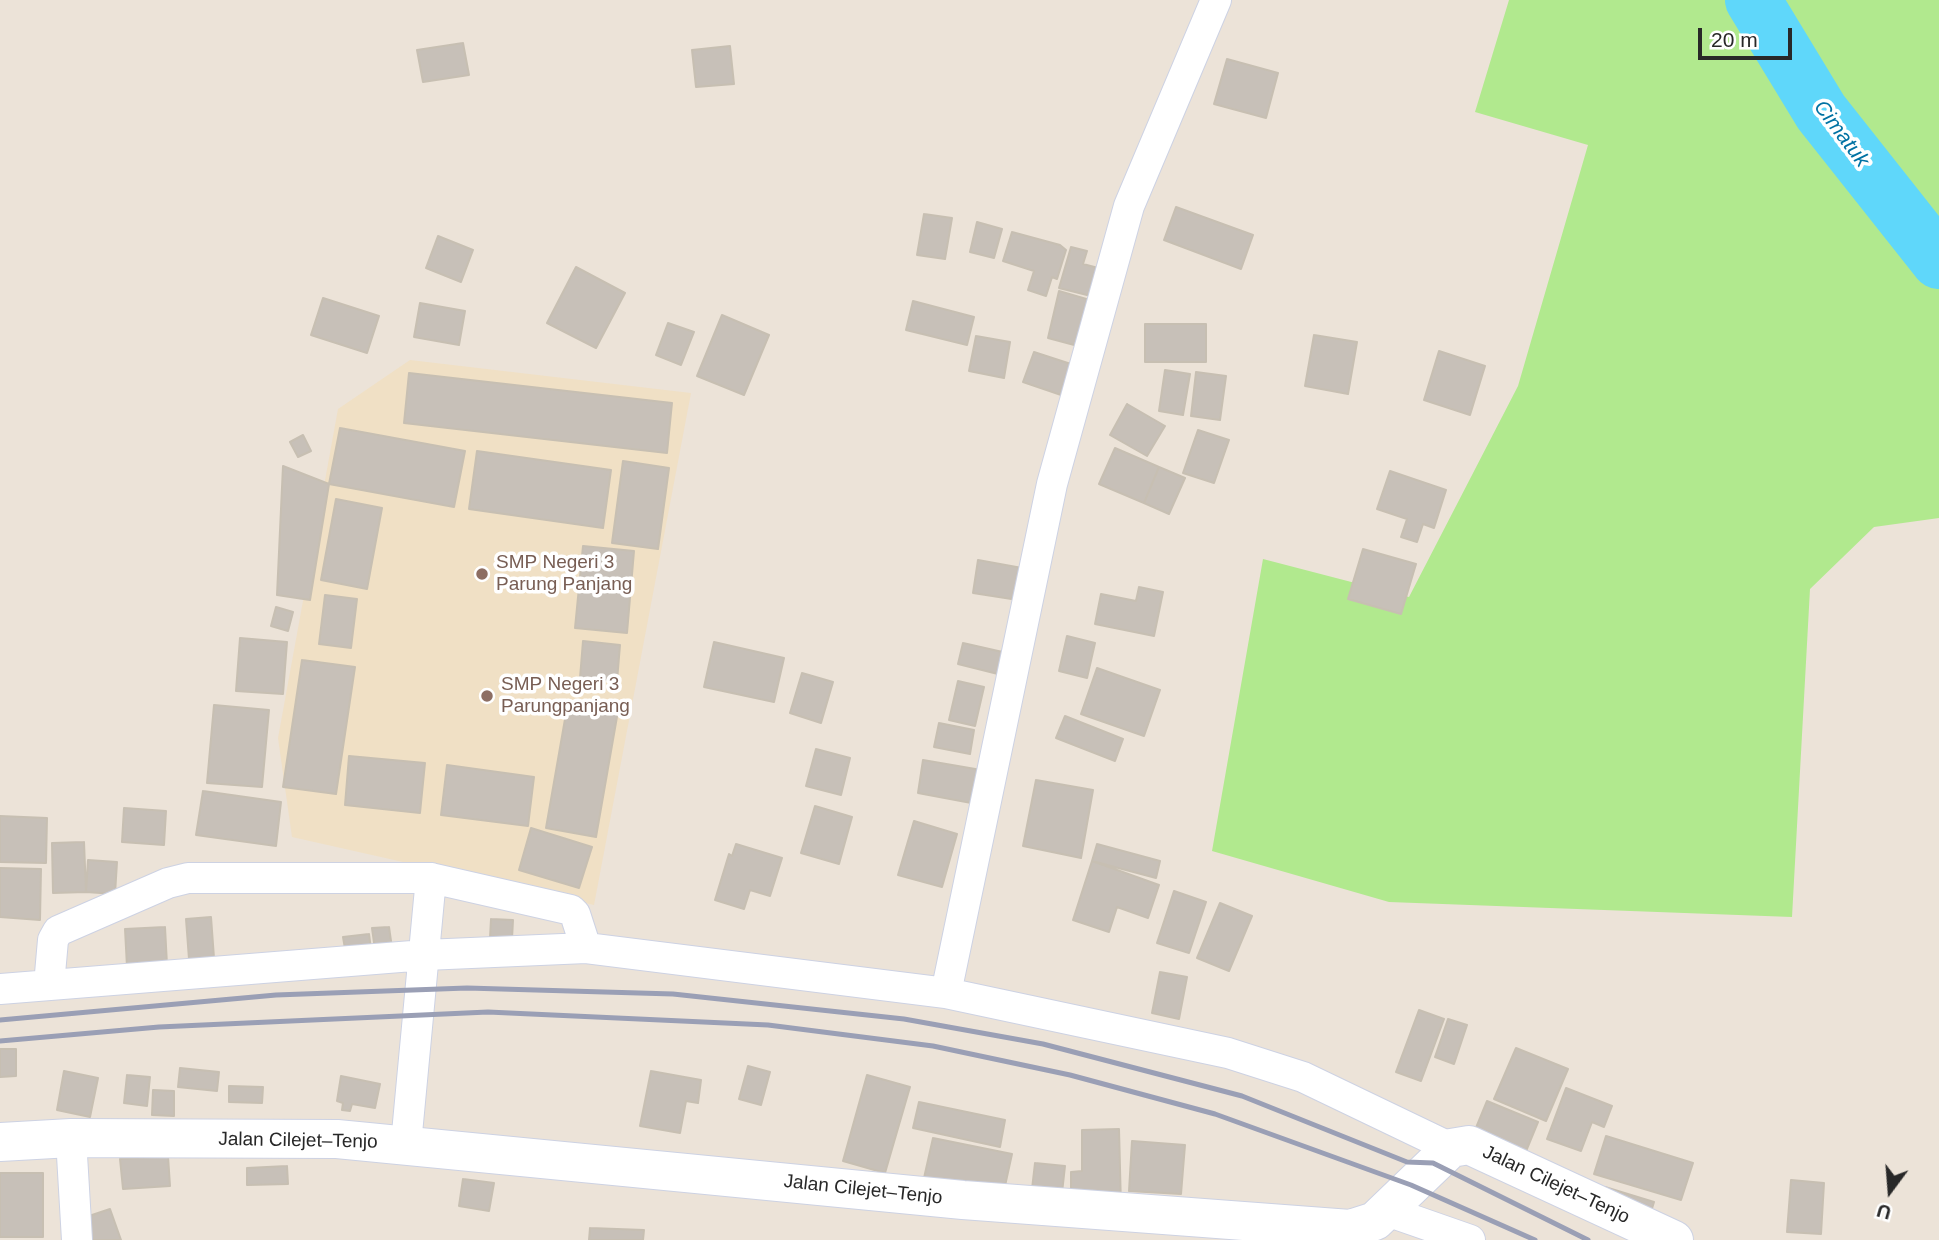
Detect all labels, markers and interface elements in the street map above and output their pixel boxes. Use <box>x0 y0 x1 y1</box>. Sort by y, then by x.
scale bar <box>1701 14 1796 58</box>
text: 20 m <box>1711 28 1758 51</box>
water label: Cimatuk <box>1808 96 1874 172</box>
place label: SMP Negeri 3 Parung Panjang <box>496 552 632 596</box>
marker: SMP Negeri 3 Parung Panjang <box>474 566 490 582</box>
place label: SMP Negeri 3 Parungpanjang <box>501 674 630 718</box>
marker: SMP Negeri 3 Parungpanjang <box>479 688 495 704</box>
street label: Jalan Cilejet–Tenjo <box>218 1128 378 1154</box>
street label: Jalan Cilejet–Tenjo <box>1479 1141 1633 1229</box>
north arrow <box>1855 1156 1925 1226</box>
street label: Jalan Cilejet–Tenjo <box>783 1170 943 1210</box>
text: U <box>1875 1200 1894 1224</box>

